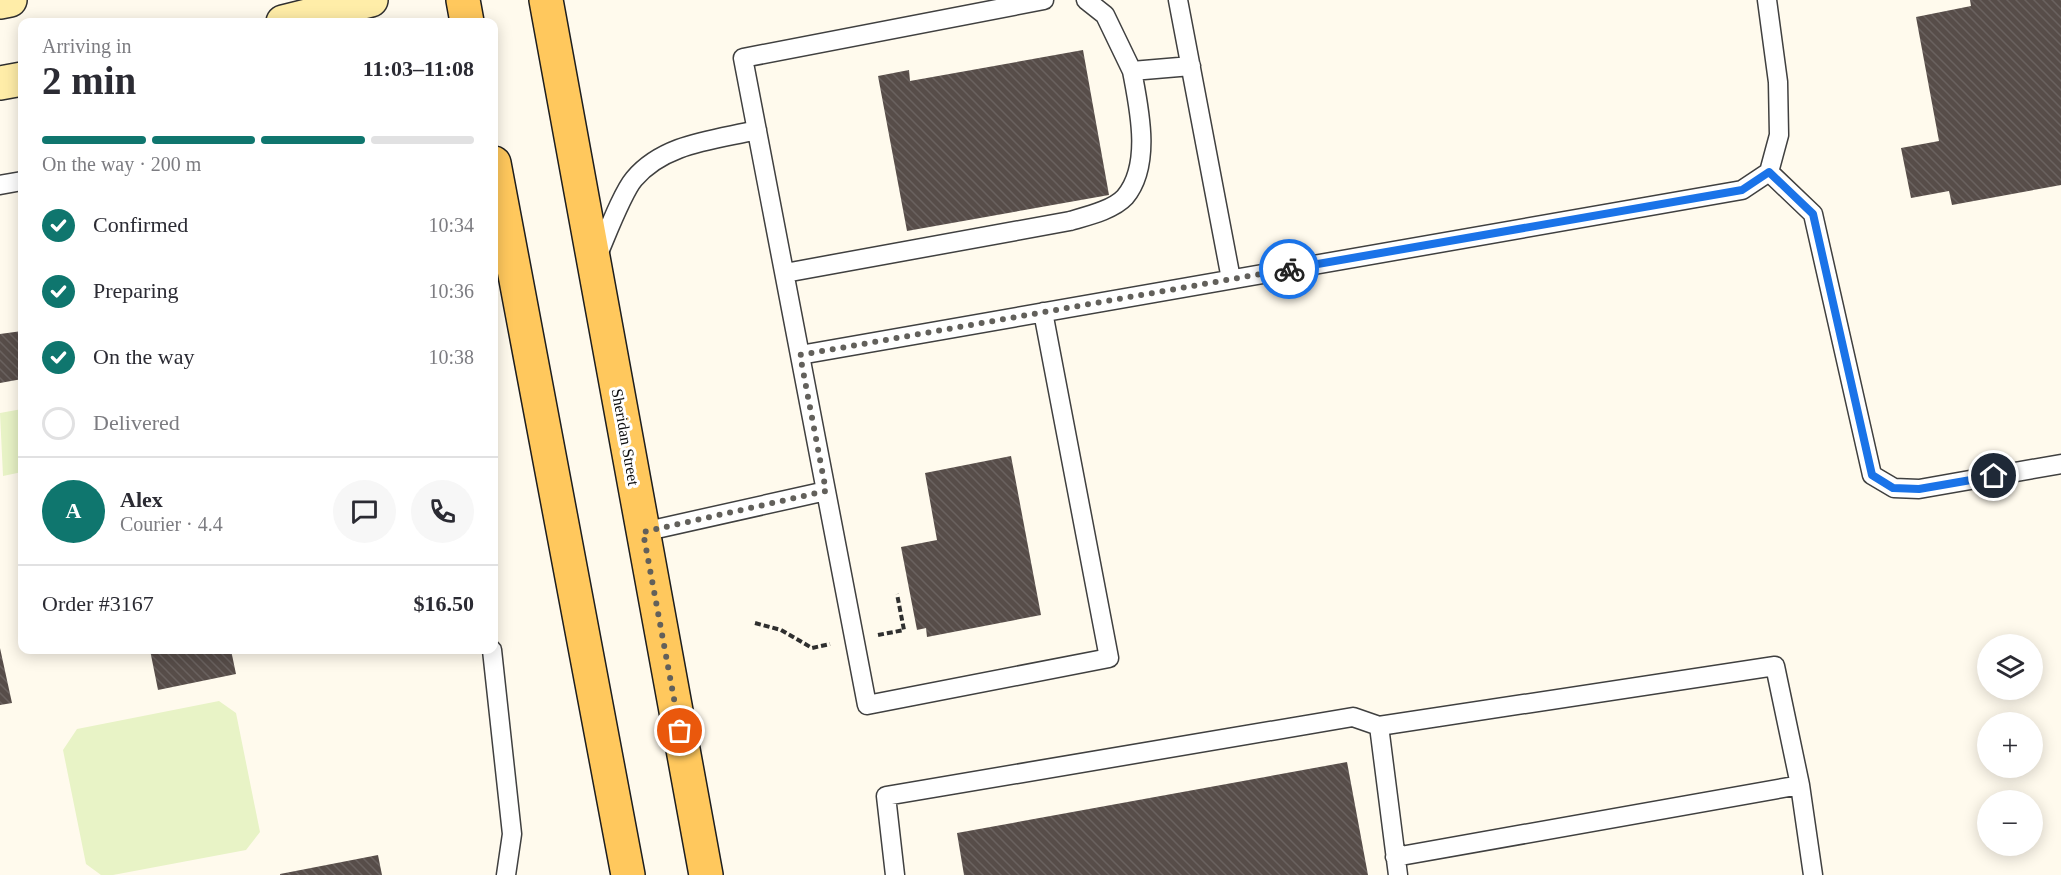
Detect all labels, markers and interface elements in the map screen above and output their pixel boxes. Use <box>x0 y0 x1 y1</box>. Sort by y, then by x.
text: Arriving in <box>42 35 131 57</box>
text: 11:03–11:08 <box>363 56 474 81</box>
text: 2 min <box>42 59 136 102</box>
text: On the way · 200 m <box>42 153 201 175</box>
icon: check <box>42 209 75 242</box>
text: Confirmed <box>93 212 188 237</box>
text: 10:34 <box>428 214 474 236</box>
courier <box>1259 239 1319 299</box>
icon: bike <box>1273 253 1306 286</box>
icon: check <box>42 275 75 308</box>
text: Preparing <box>93 278 179 303</box>
text: 10:36 <box>428 280 474 302</box>
icon: check <box>42 341 75 374</box>
text: On the way <box>93 344 194 369</box>
text: 10:38 <box>428 346 474 368</box>
street label: Sheridan Street <box>609 387 642 487</box>
text: Delivered <box>93 410 180 435</box>
pin <box>1968 450 2019 501</box>
icon: home <box>1977 459 2010 492</box>
button: chat <box>333 480 396 543</box>
button: phone <box>411 480 474 543</box>
text: Alex <box>120 487 163 512</box>
text: A <box>66 498 81 523</box>
text: Courier · 4.4 <box>120 513 223 535</box>
text: Order #3167 <box>42 591 154 616</box>
text: $16.50 <box>414 591 474 616</box>
map controls <box>1977 634 2043 856</box>
button: layers <box>1977 634 2043 700</box>
pin <box>654 705 705 756</box>
button: + <box>1977 712 2043 778</box>
icon: bag <box>663 714 696 747</box>
button: − <box>1977 790 2043 856</box>

